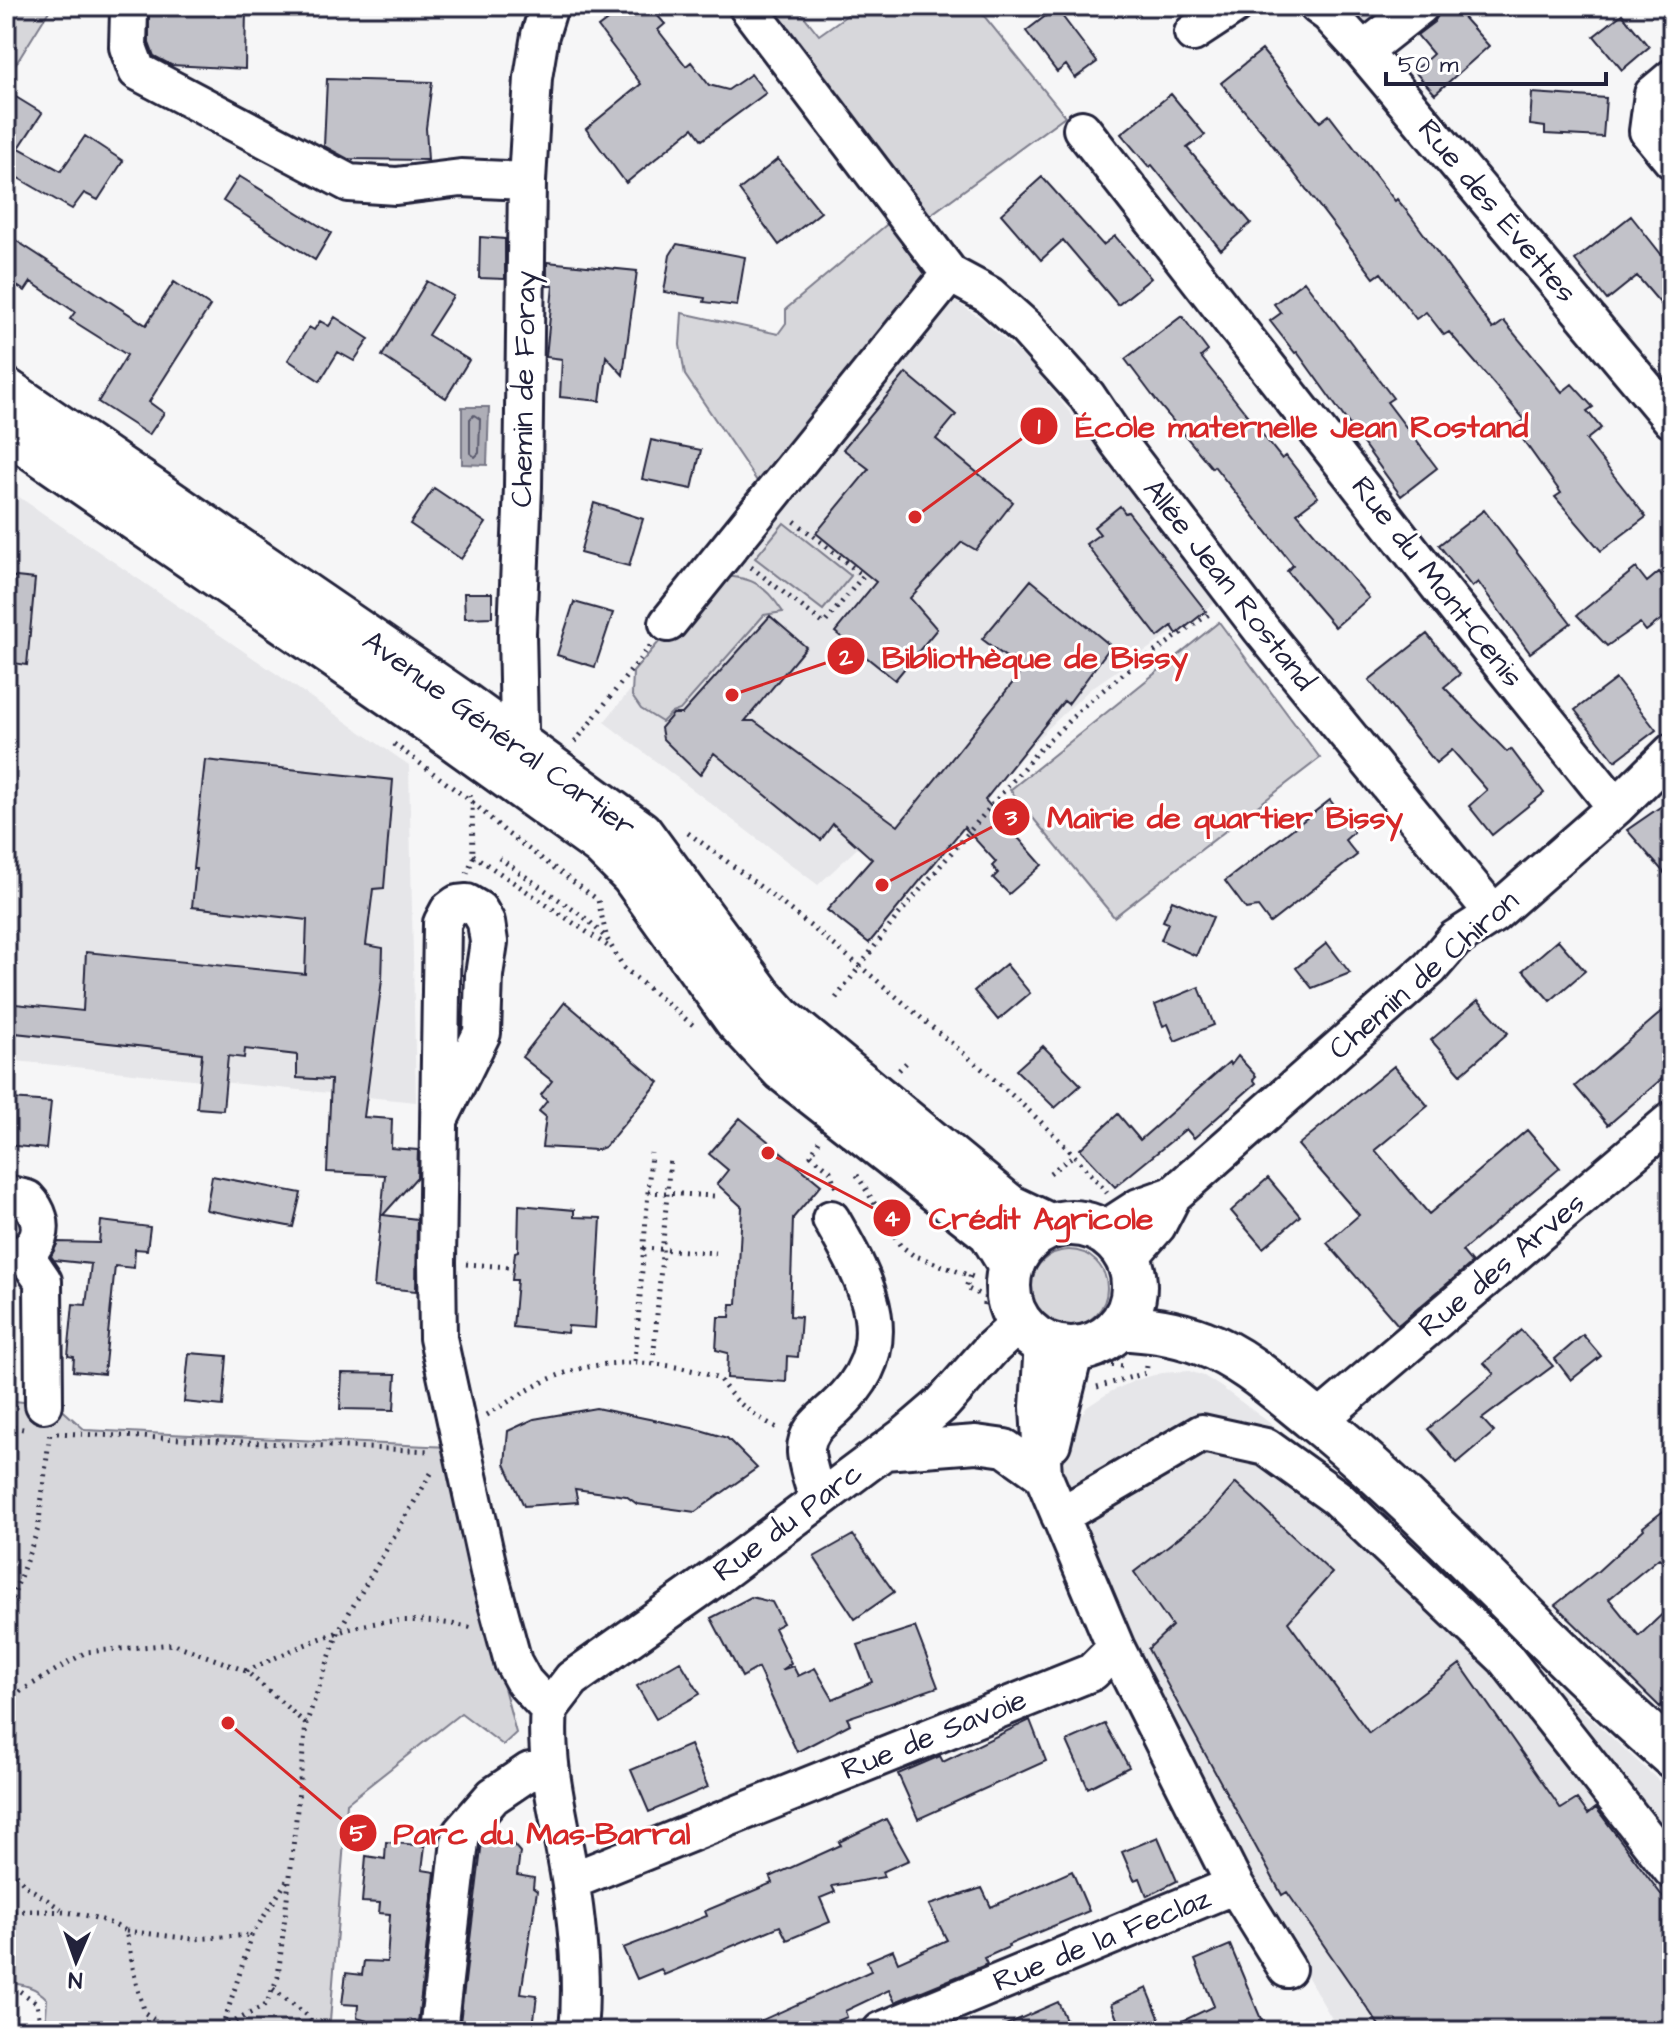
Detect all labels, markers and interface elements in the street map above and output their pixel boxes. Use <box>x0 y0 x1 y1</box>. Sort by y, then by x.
scale bar <box>1386 36 1606 86</box>
text: 50 m <box>1398 48 1459 82</box>
street label: Rue des Évettes <box>1407 110 1587 312</box>
street label: Chemin de Foray <box>501 270 548 508</box>
callout: École maternelle Jean Rostand <box>1019 398 1544 454</box>
text: École maternelle Jean Rostand <box>1076 405 1529 450</box>
text: 1 <box>1037 410 1041 444</box>
street label: Rue du Mont-Cenis <box>1341 468 1533 696</box>
street label: Allée Jean Rostand <box>1133 470 1325 700</box>
street label: Avenue Général Cartier <box>354 620 644 848</box>
callout: Bibliothèque de Bissy <box>826 628 1204 684</box>
text: Bibliothèque de Bissy <box>882 636 1189 682</box>
text: 2 <box>838 641 853 675</box>
callout: Mairie de quartier Bissy <box>991 789 1419 845</box>
text: Mairie de quartier Bissy <box>1047 796 1404 842</box>
text: 3 <box>1004 801 1018 835</box>
street label: Chemin de Chiron <box>1320 880 1528 1070</box>
street label: Rue des Arves <box>1410 1183 1594 1347</box>
callout: Crédit Agricole <box>872 1190 1169 1246</box>
text: Crédit Agricole <box>929 1197 1153 1243</box>
text: 4 <box>884 1202 901 1236</box>
street label: Rue du Parc <box>705 1452 871 1592</box>
street label: Rue de Savoie <box>835 1679 1033 1791</box>
callout: Parc du Mas-Barral <box>338 1805 707 1861</box>
text: Parc du Mas-Barral <box>393 1812 691 1857</box>
text: 5 <box>350 1817 368 1851</box>
street label: Rue de la Feclaz <box>987 1877 1217 2003</box>
north arrow <box>36 1921 116 2001</box>
text: N <box>68 1964 83 1995</box>

